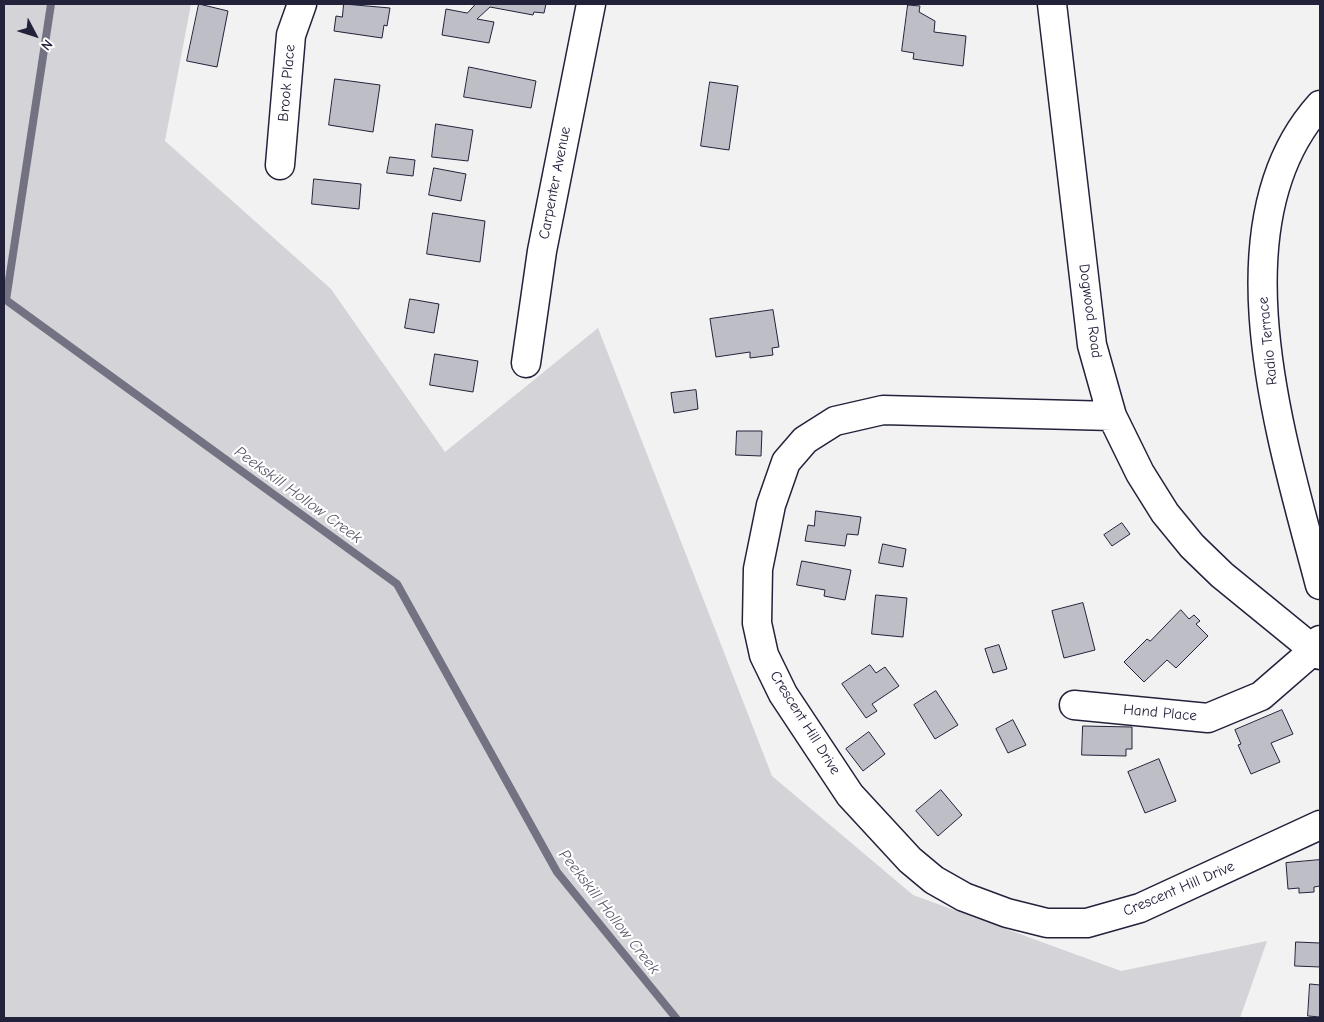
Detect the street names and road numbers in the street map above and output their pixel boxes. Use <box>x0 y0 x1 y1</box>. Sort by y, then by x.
street label: Brook Place <box>275 44 299 122</box>
street label: Carpenter Avenue <box>535 125 575 241</box>
street label: Dogwood Road <box>1074 263 1106 359</box>
street label: Radio Terrace <box>1254 296 1282 386</box>
street label: Crescent Hill Drive <box>766 668 844 778</box>
street label: Hand Place <box>1122 701 1198 725</box>
street label: Crescent Hill Drive <box>1121 857 1237 921</box>

